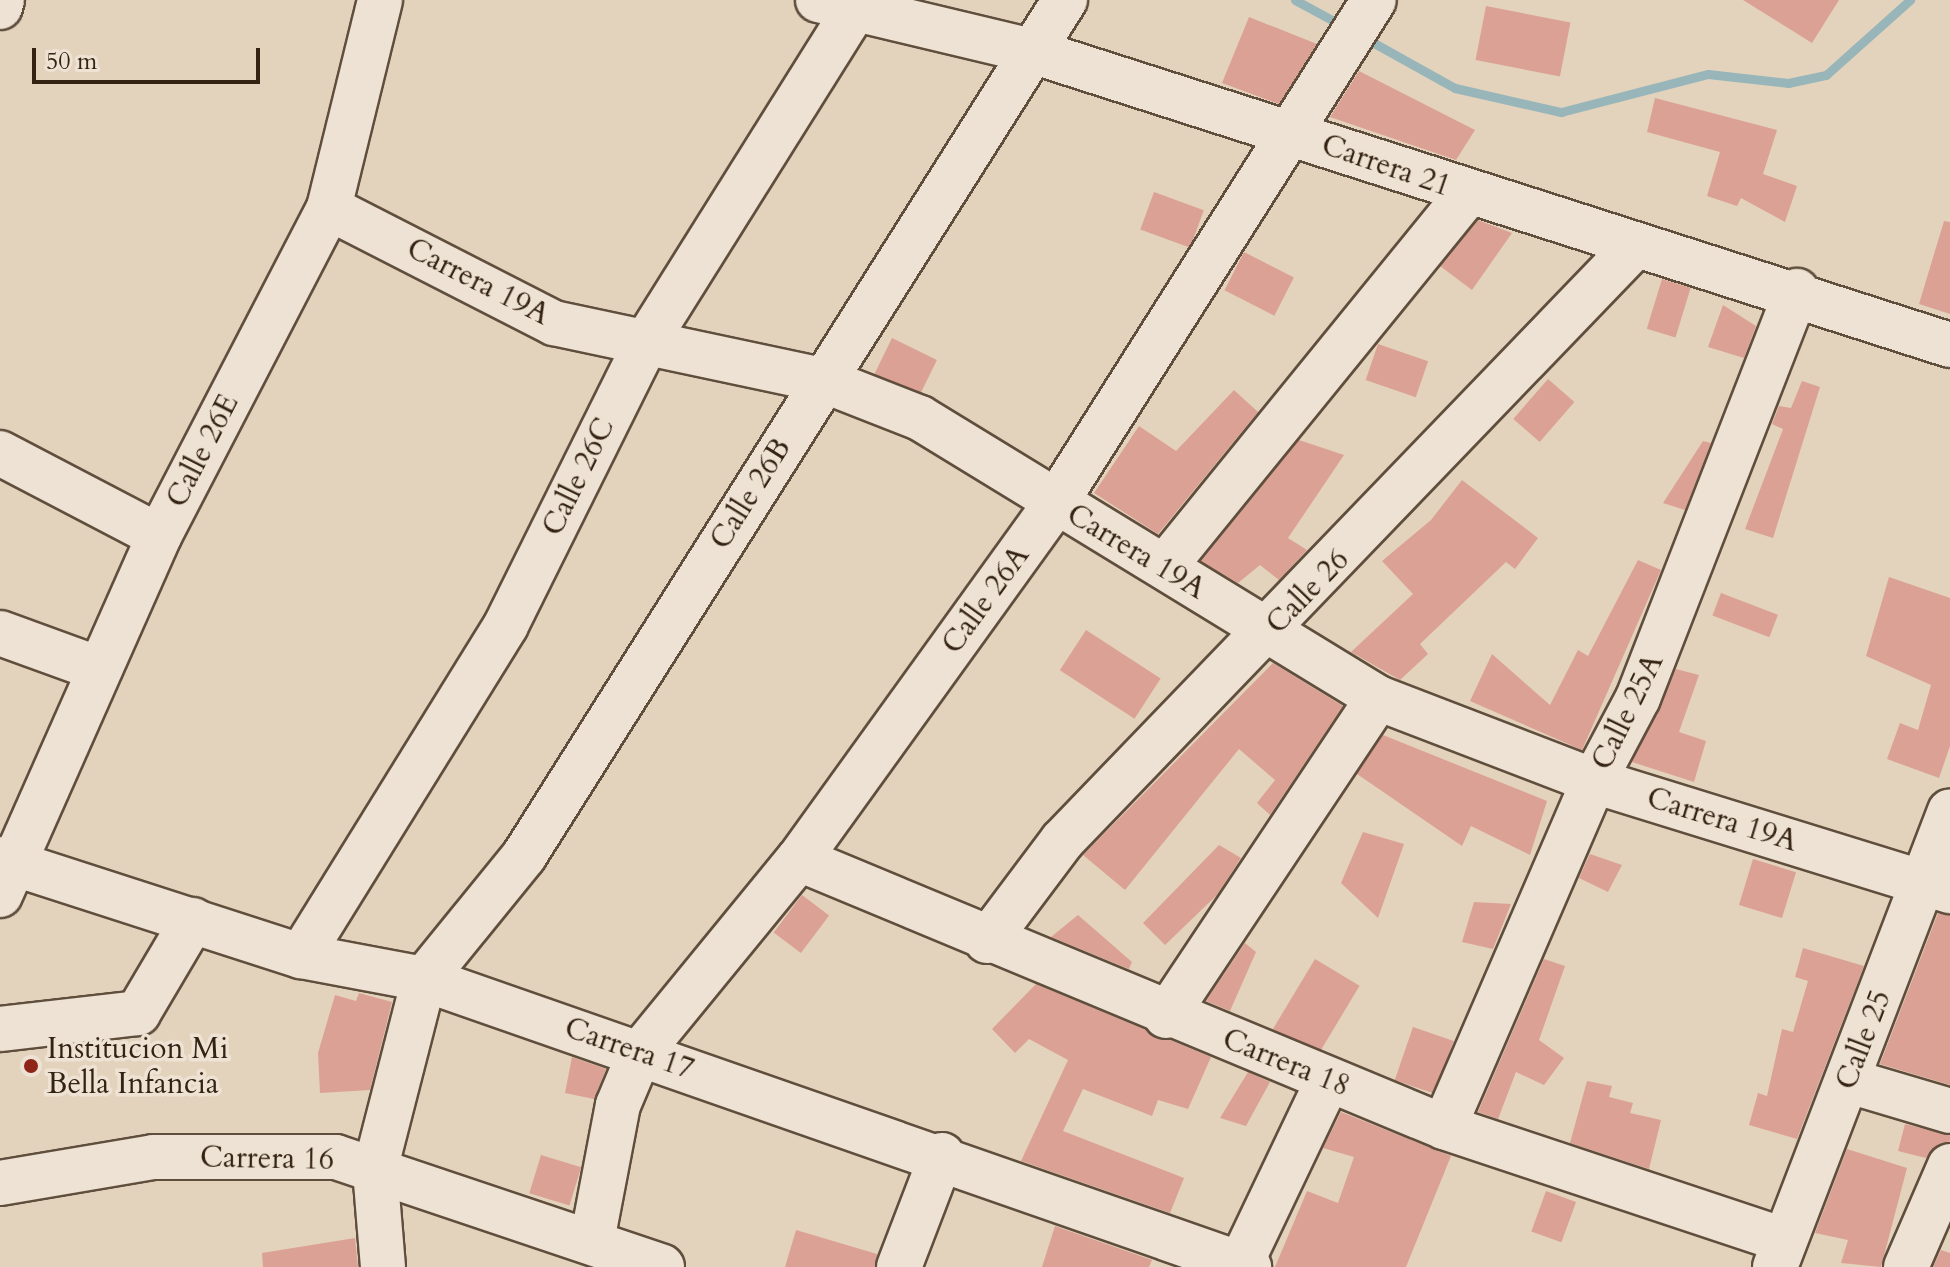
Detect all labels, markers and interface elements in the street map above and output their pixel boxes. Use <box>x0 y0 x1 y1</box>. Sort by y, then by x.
scale bar <box>36 32 264 82</box>
text: 50 m <box>46 45 97 78</box>
street label: Carrera 21 <box>1317 127 1455 205</box>
street label: Carrera 19A <box>401 231 555 333</box>
street label: Calle 26E <box>159 388 247 514</box>
street label: Calle 26C <box>535 412 623 542</box>
street label: Calle 26B <box>703 432 799 556</box>
street label: Carrera 19A <box>1060 497 1212 607</box>
street label: Calle 26A <box>935 539 1037 661</box>
street label: Calle 26 <box>1259 542 1357 642</box>
street label: Calle 25A <box>1584 648 1672 776</box>
street label: Carrera 19A <box>1642 780 1802 860</box>
street label: Calle 25 <box>1829 985 1899 1095</box>
street label: Carrera 17 <box>560 1010 698 1088</box>
street label: Carrera 18 <box>1217 1021 1355 1105</box>
place label: Institucion Mi Bella Infancia <box>47 1031 228 1102</box>
marker: Institucion Mi Bella Infancia <box>22 1057 40 1075</box>
street label: Carrera 16 <box>200 1140 334 1178</box>

